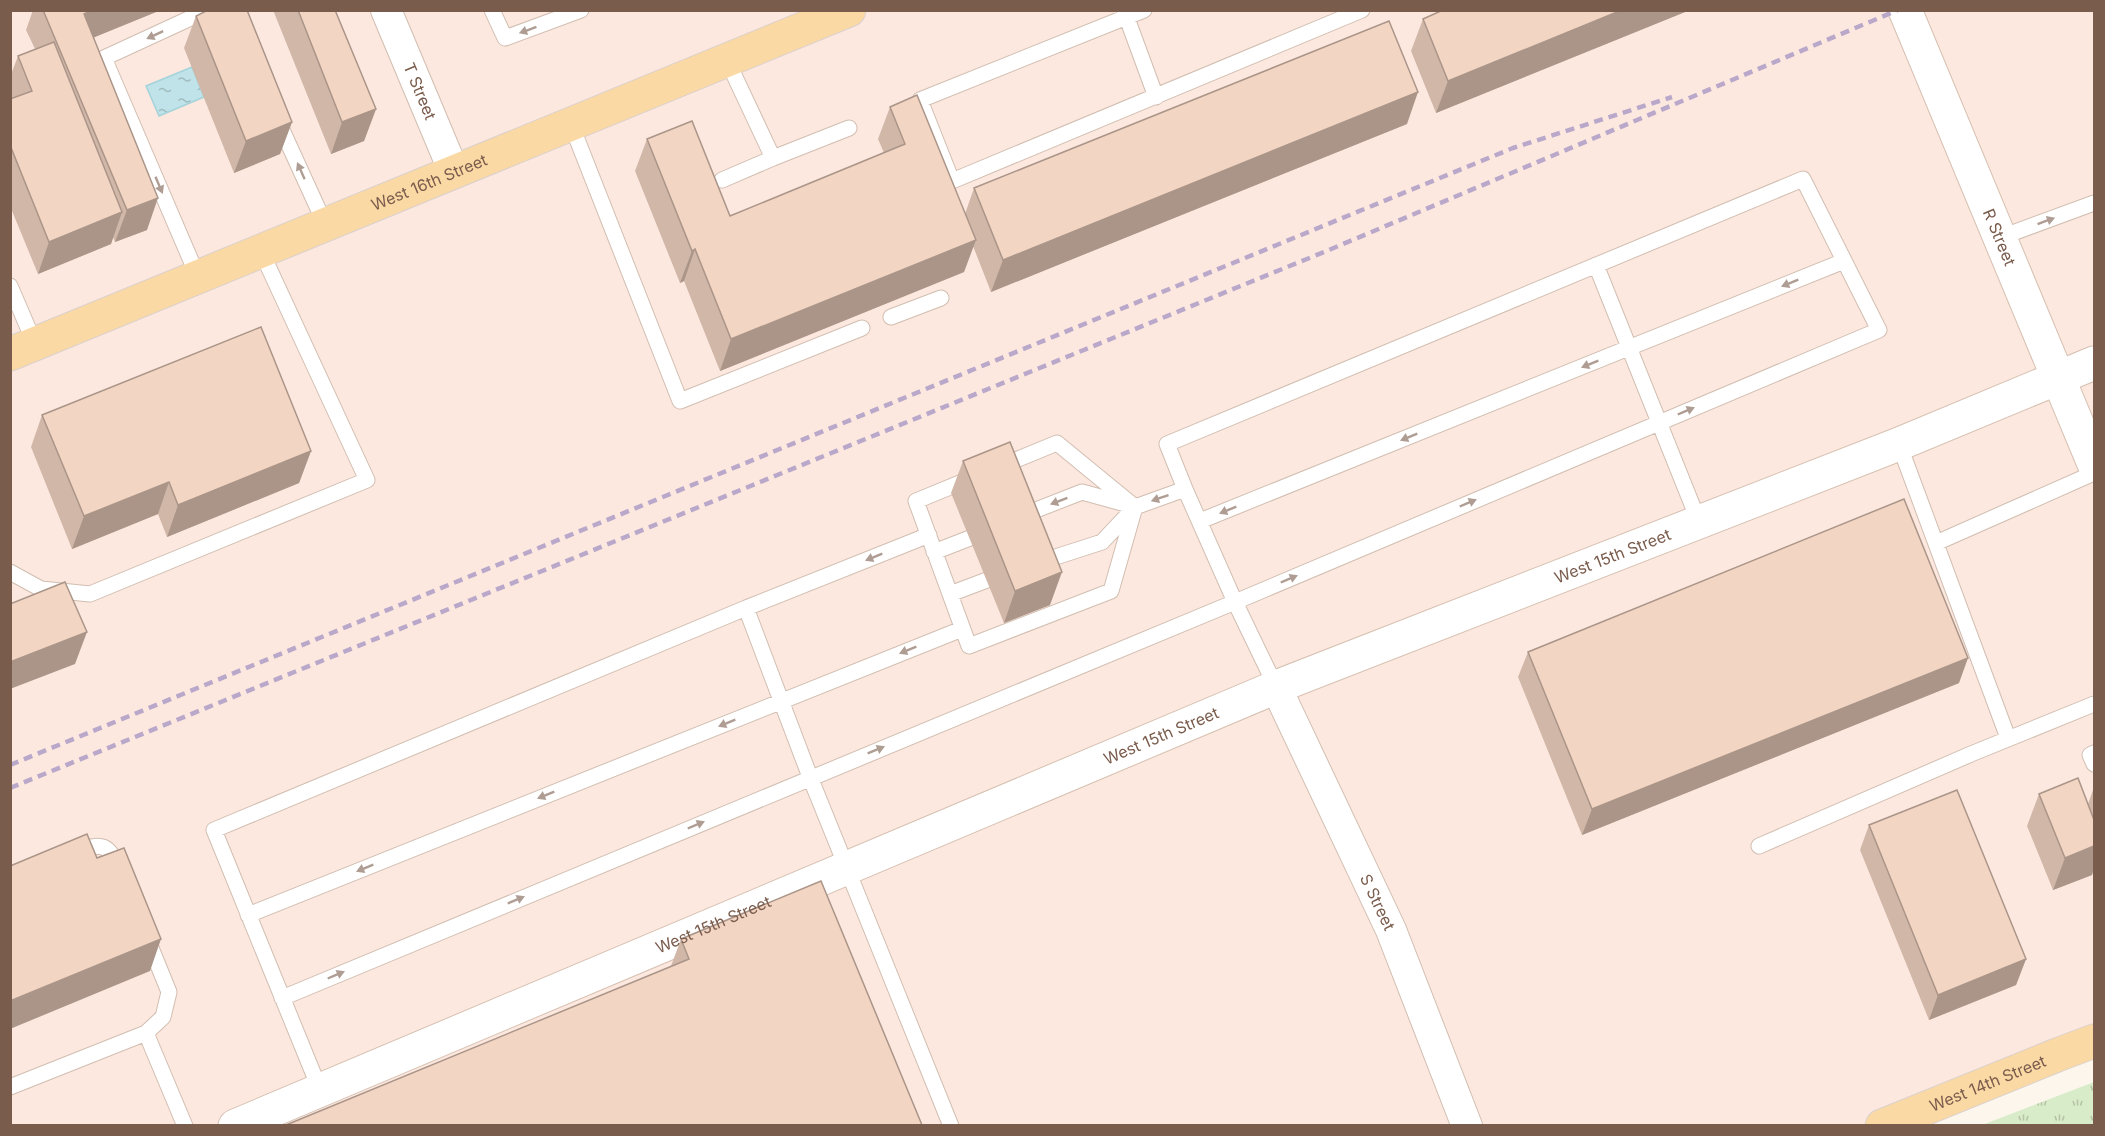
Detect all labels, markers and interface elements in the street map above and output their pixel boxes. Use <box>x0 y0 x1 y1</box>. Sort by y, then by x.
one-way arrow <box>519 25 537 35</box>
one-way arrow <box>146 30 164 40</box>
street label: T Street <box>399 60 441 123</box>
street label: West 16th Street <box>368 150 490 215</box>
one-way arrow <box>296 162 306 180</box>
one-way arrow <box>154 177 163 194</box>
street label: R Street <box>1979 206 2020 269</box>
one-way arrow <box>2037 216 2055 226</box>
one-way arrow <box>1781 278 1799 288</box>
one-way arrow <box>1581 360 1599 369</box>
one-way arrow <box>1678 406 1695 415</box>
one-way arrow <box>1400 433 1418 442</box>
one-way arrow <box>1151 493 1169 503</box>
one-way arrow <box>1049 496 1067 506</box>
one-way arrow <box>1459 498 1477 507</box>
one-way arrow <box>1219 506 1237 515</box>
street label: West 15th Street <box>1552 524 1673 587</box>
one-way arrow <box>865 553 883 562</box>
one-way arrow <box>1280 574 1298 584</box>
one-way arrow <box>899 646 917 656</box>
street label: West 15th Street <box>1100 702 1222 769</box>
one-way arrow <box>718 719 736 728</box>
one-way arrow <box>867 745 885 754</box>
one-way arrow <box>537 791 555 800</box>
one-way arrow <box>687 820 705 829</box>
one-way arrow <box>356 864 374 873</box>
street label: S Street <box>1356 871 1400 933</box>
street label: West 15th Street <box>653 891 774 957</box>
one-way arrow <box>508 895 526 905</box>
one-way arrow <box>328 970 346 980</box>
street label: West 14th Street <box>1927 1051 2049 1116</box>

